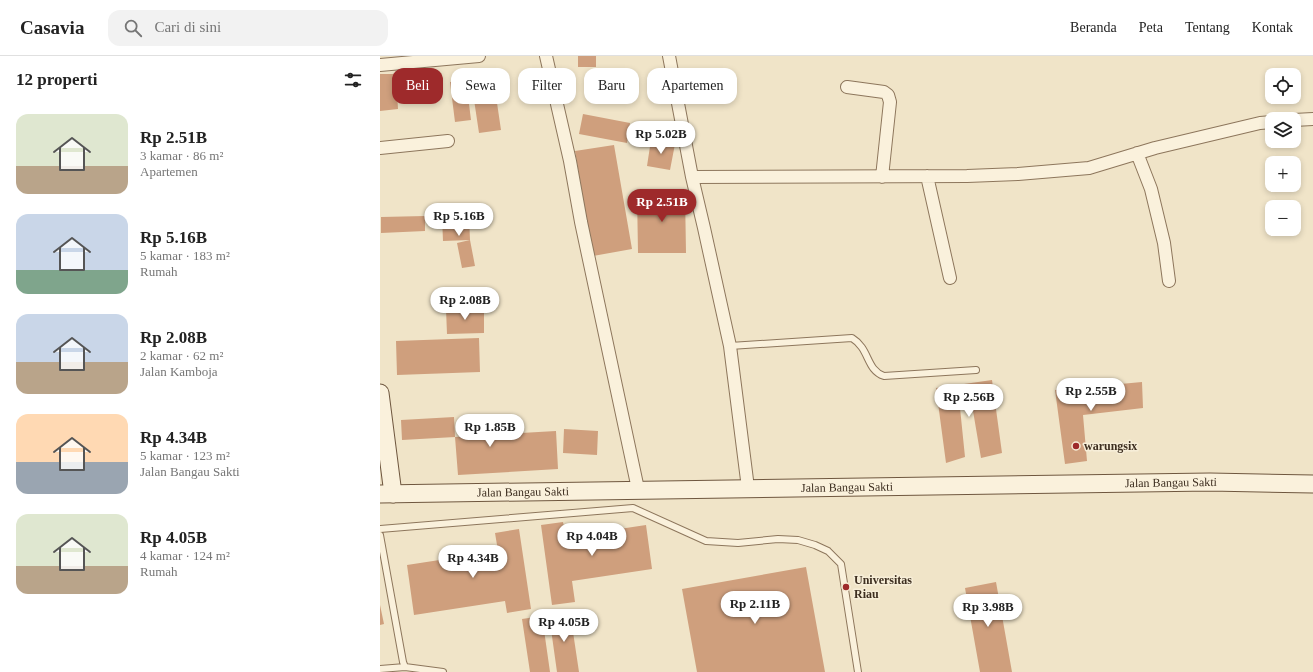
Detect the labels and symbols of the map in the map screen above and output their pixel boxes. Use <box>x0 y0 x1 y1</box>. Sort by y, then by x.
pin: Rp 5.02B <box>620 121 702 155</box>
pin: Rp 2.51B <box>621 189 703 223</box>
pin: Rp 5.16B <box>418 203 500 237</box>
pin: Rp 2.08B <box>424 287 506 321</box>
pin: Rp 2.55B <box>1050 378 1132 412</box>
pin: Rp 2.56B <box>928 384 1010 418</box>
pin: Rp 1.85B <box>449 414 531 448</box>
place label: warungsix <box>1084 439 1137 453</box>
marker: warungsix <box>1071 441 1081 451</box>
street label: Jalan Bangau Sakti <box>1125 475 1218 490</box>
street label: Jalan Bangau Sakti <box>801 480 894 495</box>
street label: Jalan Bangau Sakti <box>477 484 570 500</box>
pin: Rp 4.04B <box>551 523 633 557</box>
pin: Rp 4.34B <box>432 545 514 579</box>
place label: Universitas Riau <box>854 573 912 601</box>
marker: Universitas Riau <box>841 582 851 592</box>
pin: Rp 2.11B <box>714 591 796 625</box>
pin: Rp 3.98B <box>947 594 1029 628</box>
pin: Rp 4.05B <box>523 609 605 643</box>

